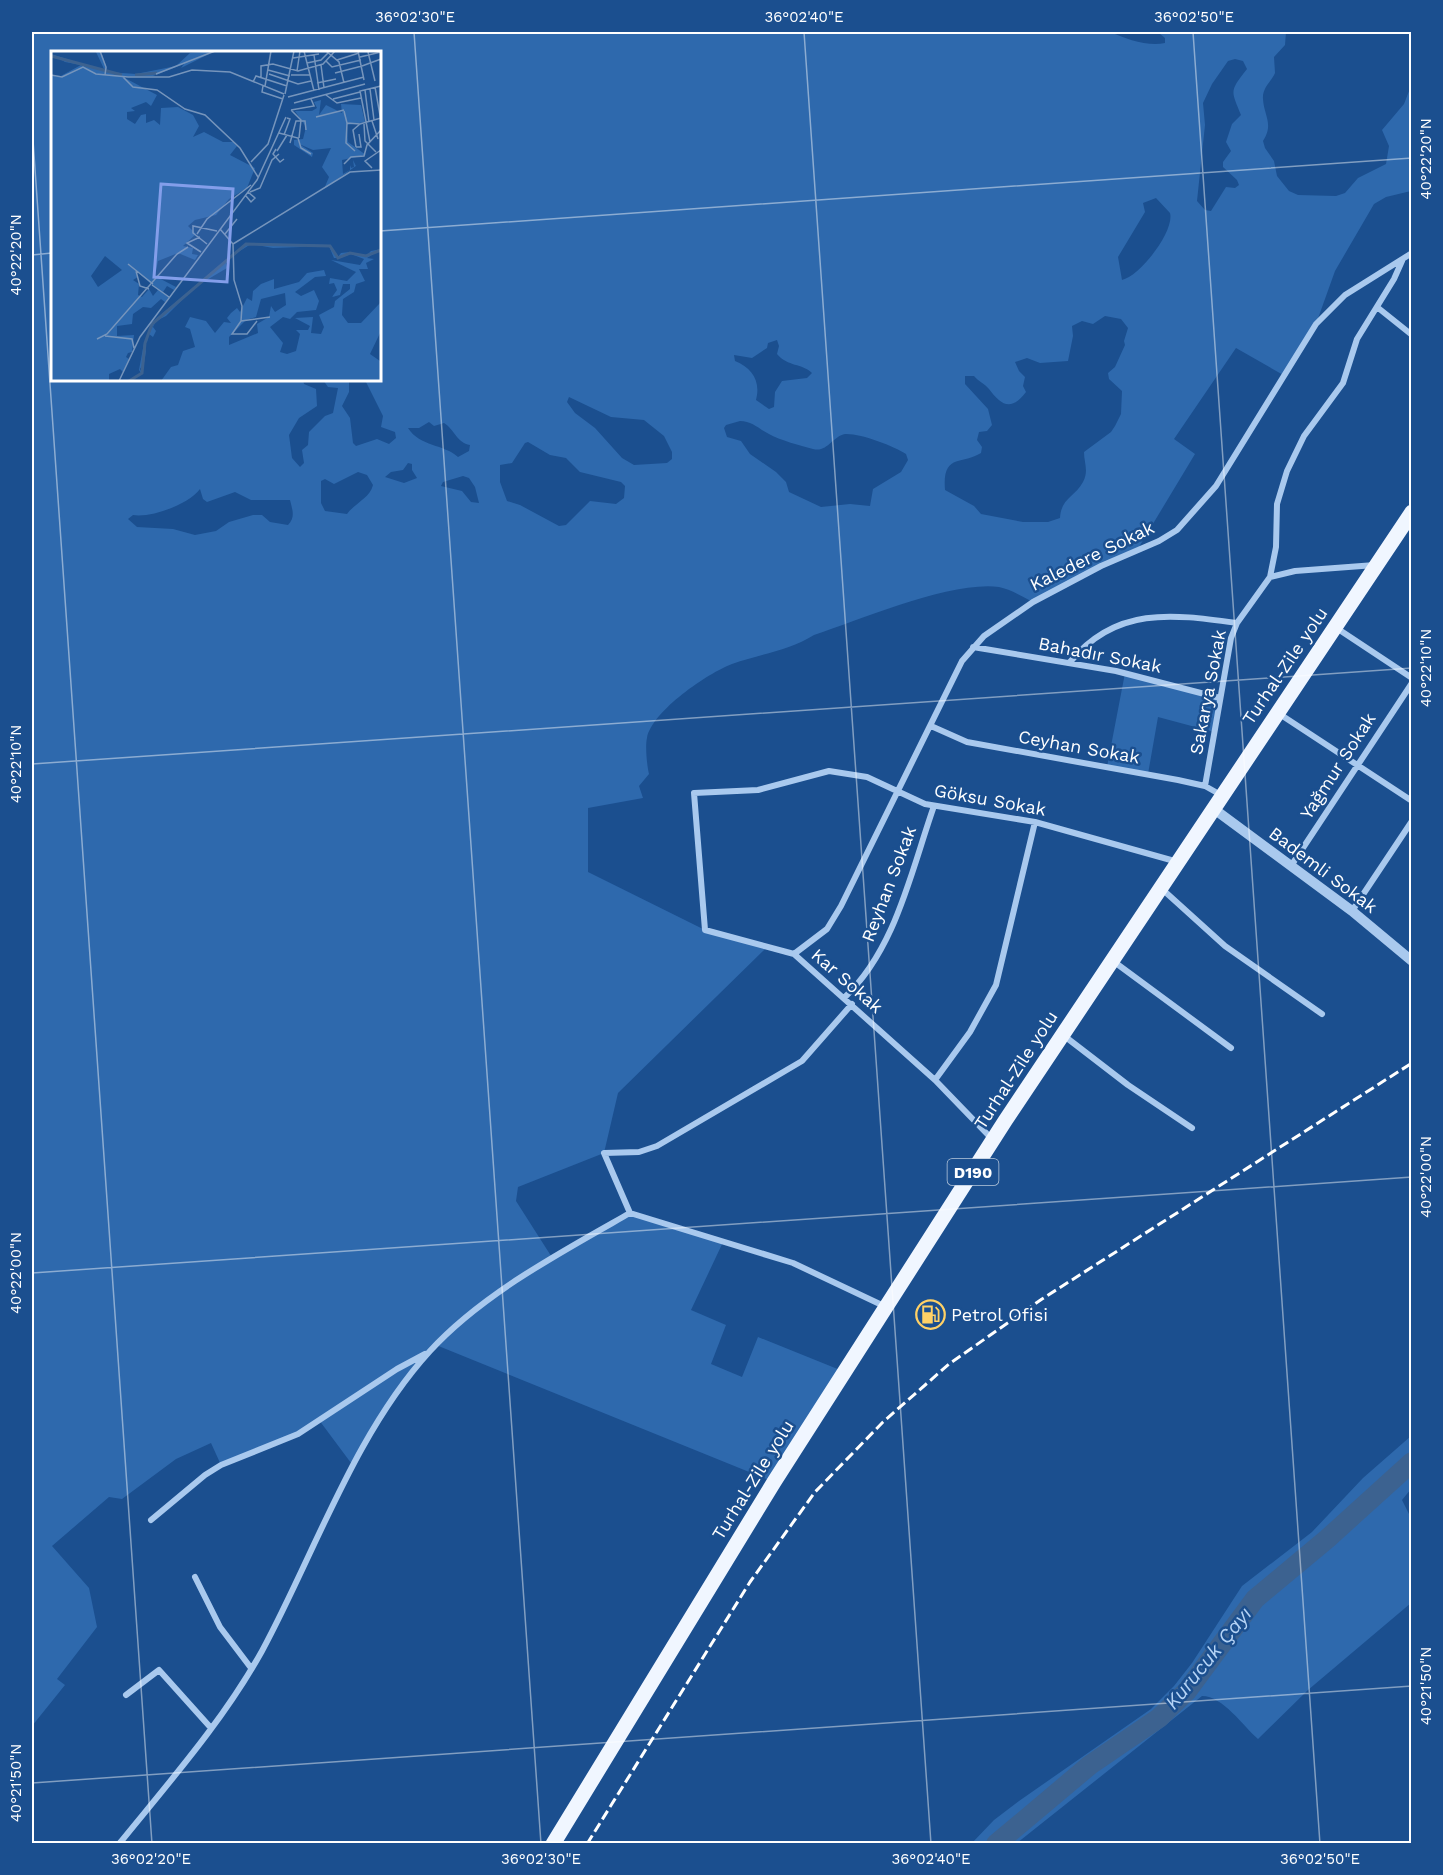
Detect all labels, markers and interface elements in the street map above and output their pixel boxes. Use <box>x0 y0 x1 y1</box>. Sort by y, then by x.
text: 36°02'30"E <box>375 8 455 26</box>
text: 36°02'40"E <box>764 8 844 26</box>
text: 36°02'50"E <box>1154 8 1234 26</box>
inset map <box>51 51 381 381</box>
text: 40°22'20"N <box>1417 118 1435 200</box>
text: 40°22'20"N <box>7 214 25 296</box>
street label: Kaledere Sokak <box>1026 516 1157 595</box>
street label: Turhal-Zile yolu <box>1238 603 1332 728</box>
street label: Sakarya Sokak <box>1185 628 1230 756</box>
text: 40°22'10"N <box>1417 629 1435 707</box>
street label: Bahadır Sokak <box>1037 632 1164 677</box>
street label: Yağmur Sokak <box>1295 709 1380 823</box>
text: 40°22'10"N <box>7 725 25 803</box>
street label: Ceyhan Sokak <box>1017 725 1141 768</box>
street label: Göksu Sokak <box>932 779 1048 820</box>
street label: Bademli Sokak <box>1265 822 1382 917</box>
street label: Reyhan Sokak <box>857 823 920 945</box>
street label: Kar Sokak <box>807 944 887 1017</box>
street label: Turhal-Zile yolu <box>970 1007 1062 1133</box>
text: 40°22'00"N <box>1417 1136 1435 1218</box>
road number: D190 <box>948 1159 998 1185</box>
text: 40°22'00"N <box>7 1232 25 1314</box>
fuel station icon: Petrol Ofisi <box>914 1299 946 1331</box>
place label: Petrol Ofisi <box>951 1304 1048 1325</box>
street label: Turhal-Zile yolu <box>707 1416 798 1543</box>
water label: Kurucuk Çayı <box>1159 1602 1257 1714</box>
text: 40°21'50"N <box>1417 1647 1435 1725</box>
text: 40°21'50"N <box>7 1744 25 1822</box>
text: 36°02'20"E <box>111 1850 191 1868</box>
text: 36°02'30"E <box>501 1850 581 1868</box>
text: 36°02'40"E <box>891 1850 971 1868</box>
text: 36°02'50"E <box>1280 1850 1360 1868</box>

